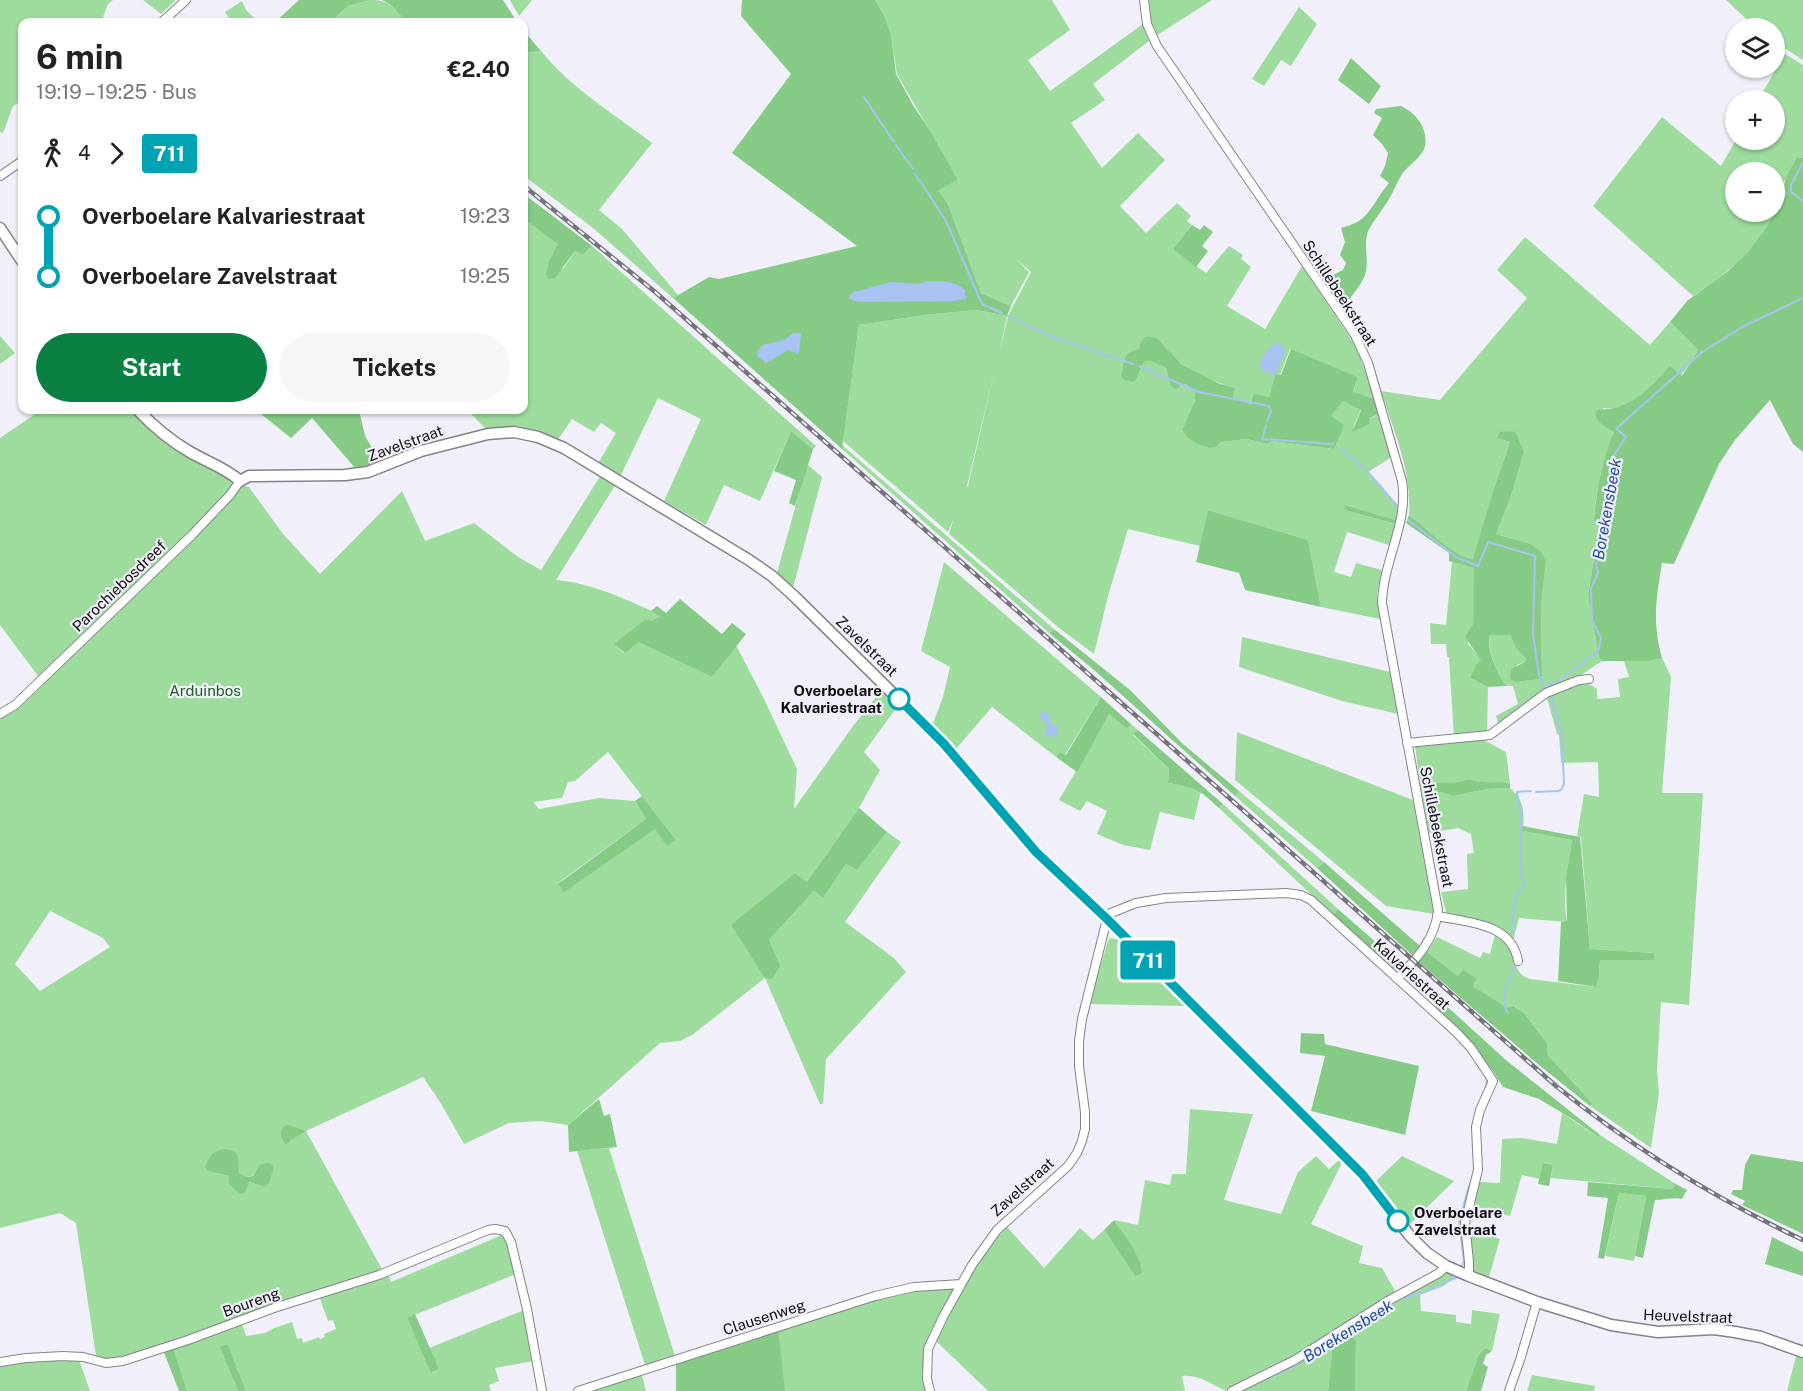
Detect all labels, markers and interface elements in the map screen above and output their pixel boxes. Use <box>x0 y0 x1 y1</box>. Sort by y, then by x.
map controls <box>1725 18 1785 222</box>
button: layers <box>1725 18 1785 78</box>
text: 6 min <box>36 38 123 76</box>
text: €2.40 <box>447 56 510 82</box>
text: 19:19 – 19:25 · Bus <box>36 80 197 104</box>
button: + <box>1725 90 1785 150</box>
icon: walk <box>36 137 69 170</box>
icon: forward <box>100 137 133 170</box>
text: 4 <box>78 141 91 165</box>
text: 711 <box>154 141 185 166</box>
button: − <box>1725 162 1785 222</box>
text: Overboelare Kalvariestraat <box>82 203 365 229</box>
text: 19:23 <box>460 204 510 228</box>
street label: Schillebeekstraat <box>1299 237 1381 349</box>
text: Overboelare Zavelstraat <box>82 263 338 289</box>
text: 19:25 <box>460 264 510 288</box>
button: Start <box>36 333 267 402</box>
button: Tickets <box>279 333 510 402</box>
street label: Zavelstraat <box>365 421 445 464</box>
water label: Borekensbeek <box>1589 457 1625 561</box>
street label: Parochiebosdreef <box>69 537 169 635</box>
street label: Zavelstraat <box>833 613 901 680</box>
park label: Arduinbos <box>169 682 241 699</box>
place label: Overboelare Kalvariestraat <box>780 682 882 716</box>
marker: Overboelare Kalvariestraat <box>888 688 910 710</box>
street label: Schillebeekstraat <box>1417 765 1457 889</box>
street label: Kalvariestraat <box>1370 935 1454 1013</box>
line badge: 711 <box>1114 940 1182 980</box>
text: 711 <box>1132 948 1164 973</box>
street label: Zavelstraat <box>987 1154 1057 1220</box>
place label: Overboelare Zavelstraat <box>1414 1204 1502 1238</box>
marker: Overboelare Zavelstraat <box>1387 1210 1409 1232</box>
street label: Boureng <box>220 1284 282 1320</box>
street label: Clausenweg <box>721 1296 807 1338</box>
water label: Borekensbeek <box>1299 1296 1397 1366</box>
street label: Heuvelstraat <box>1643 1306 1733 1326</box>

